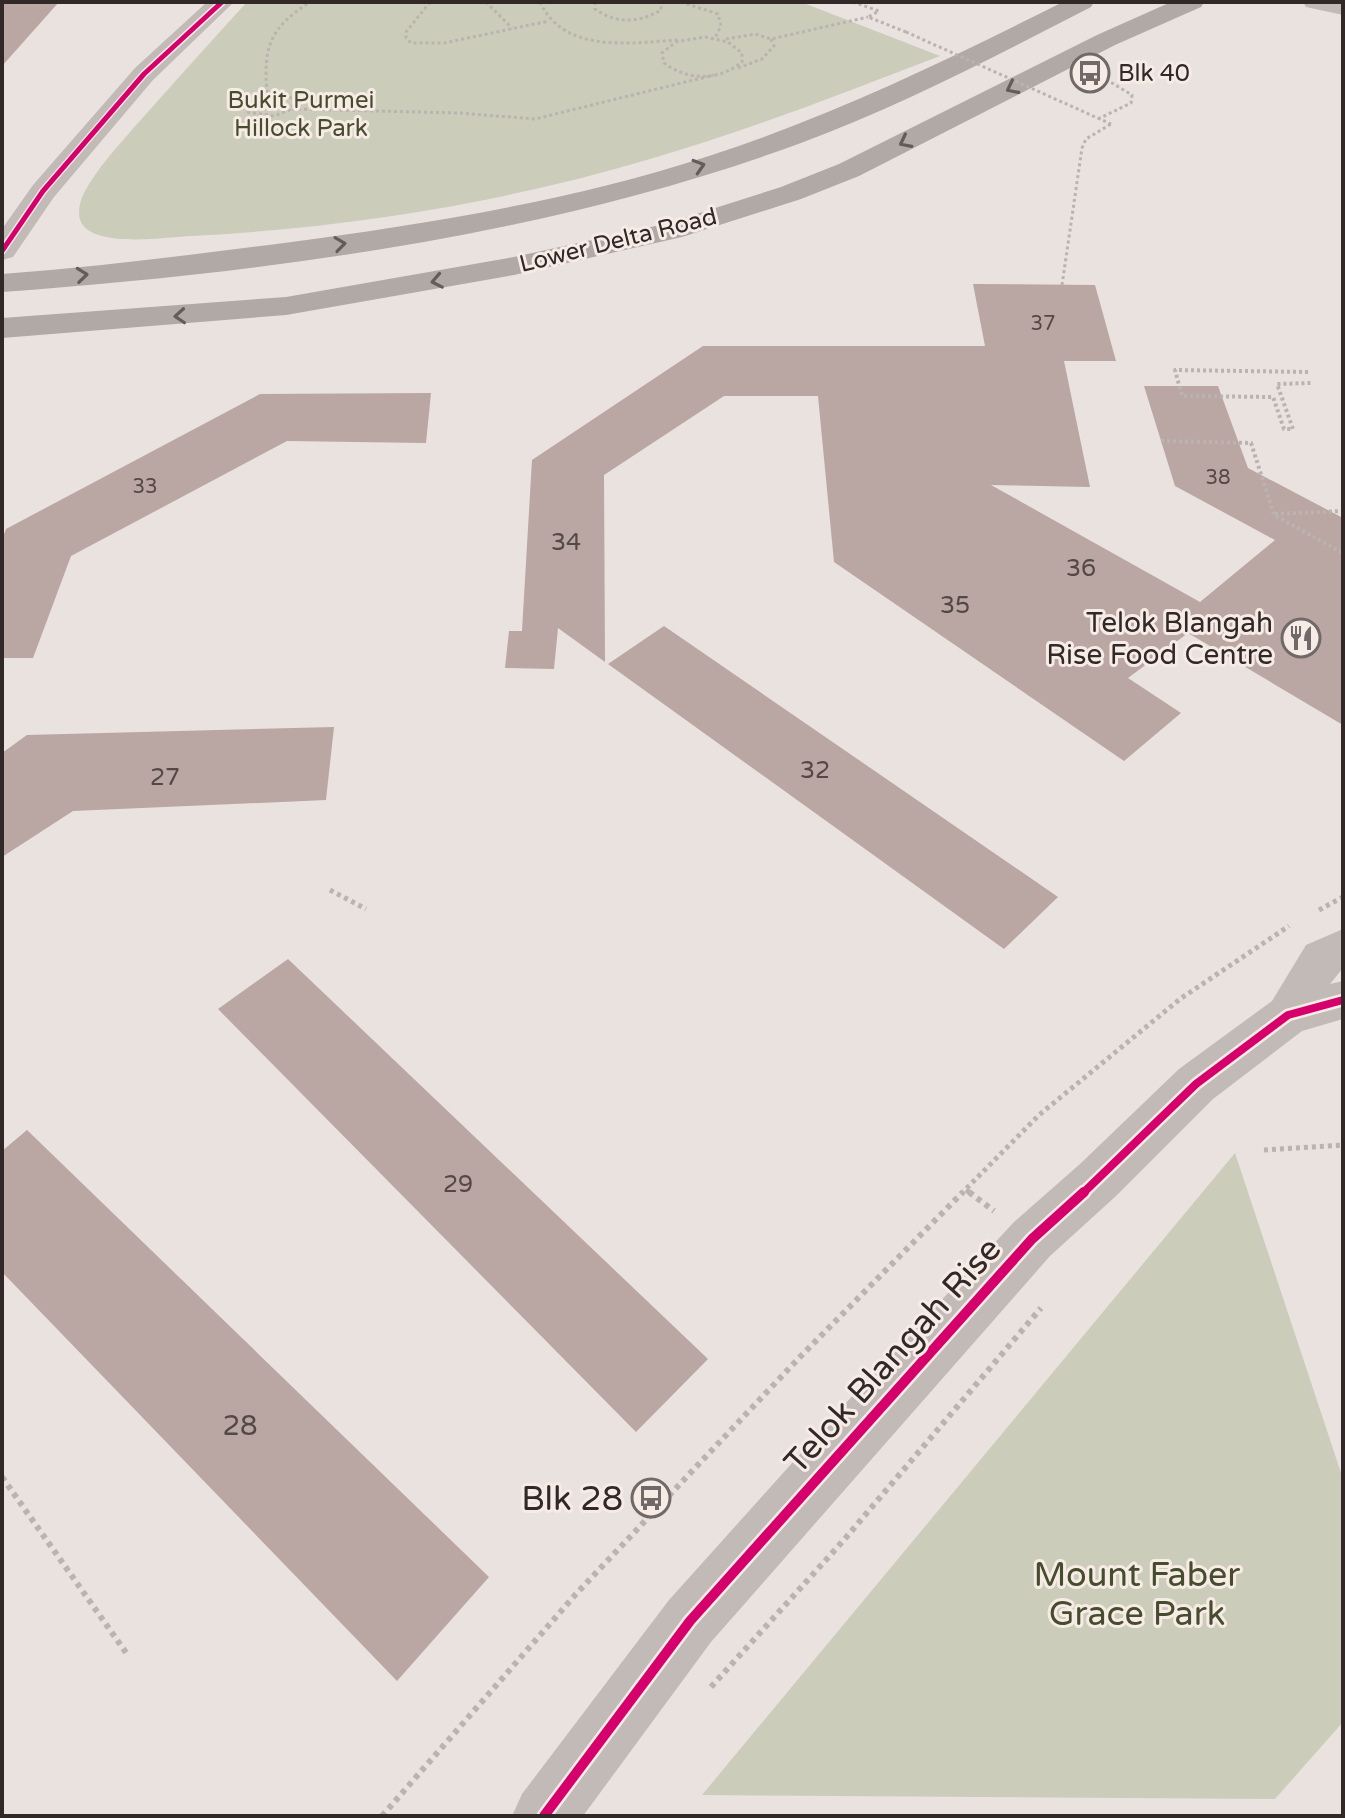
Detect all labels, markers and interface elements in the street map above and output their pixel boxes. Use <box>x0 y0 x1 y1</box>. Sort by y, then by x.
bus stop icon: Blk 40 <box>1069 52 1111 94</box>
place label: Blk 40 <box>1118 59 1190 88</box>
one-way arrow <box>1005 79 1020 94</box>
park label: Bukit Purmei Hillock Park <box>228 86 374 143</box>
one-way arrow <box>898 132 913 148</box>
one-way arrow <box>692 159 705 175</box>
street label: Lower Delta Road <box>516 202 720 279</box>
one-way arrow <box>333 236 347 253</box>
one-way arrow <box>76 266 89 283</box>
one-way arrow <box>430 271 444 288</box>
one-way arrow <box>173 307 186 324</box>
house number: 37 <box>1030 312 1056 336</box>
house number: 38 <box>1205 466 1231 490</box>
house number: 33 <box>132 475 158 499</box>
house number: 34 <box>551 528 581 557</box>
house number: 36 <box>1066 554 1096 583</box>
house number: 35 <box>940 591 970 620</box>
place label: Telok Blangah Rise Food Centre <box>1046 606 1273 672</box>
restaurant icon: Telok Blangah Rise Food Centre <box>1280 617 1322 659</box>
house number: 32 <box>800 756 830 785</box>
house number: 27 <box>150 763 180 792</box>
house number: 29 <box>443 1170 473 1199</box>
street label: Telok Blangah Rise <box>776 1229 1010 1483</box>
house number: 28 <box>222 1409 258 1443</box>
bus stop icon: Blk 28 <box>630 1477 672 1519</box>
place label: Blk 28 <box>521 1479 623 1520</box>
park label: Mount Faber Grace Park <box>1034 1555 1240 1635</box>

